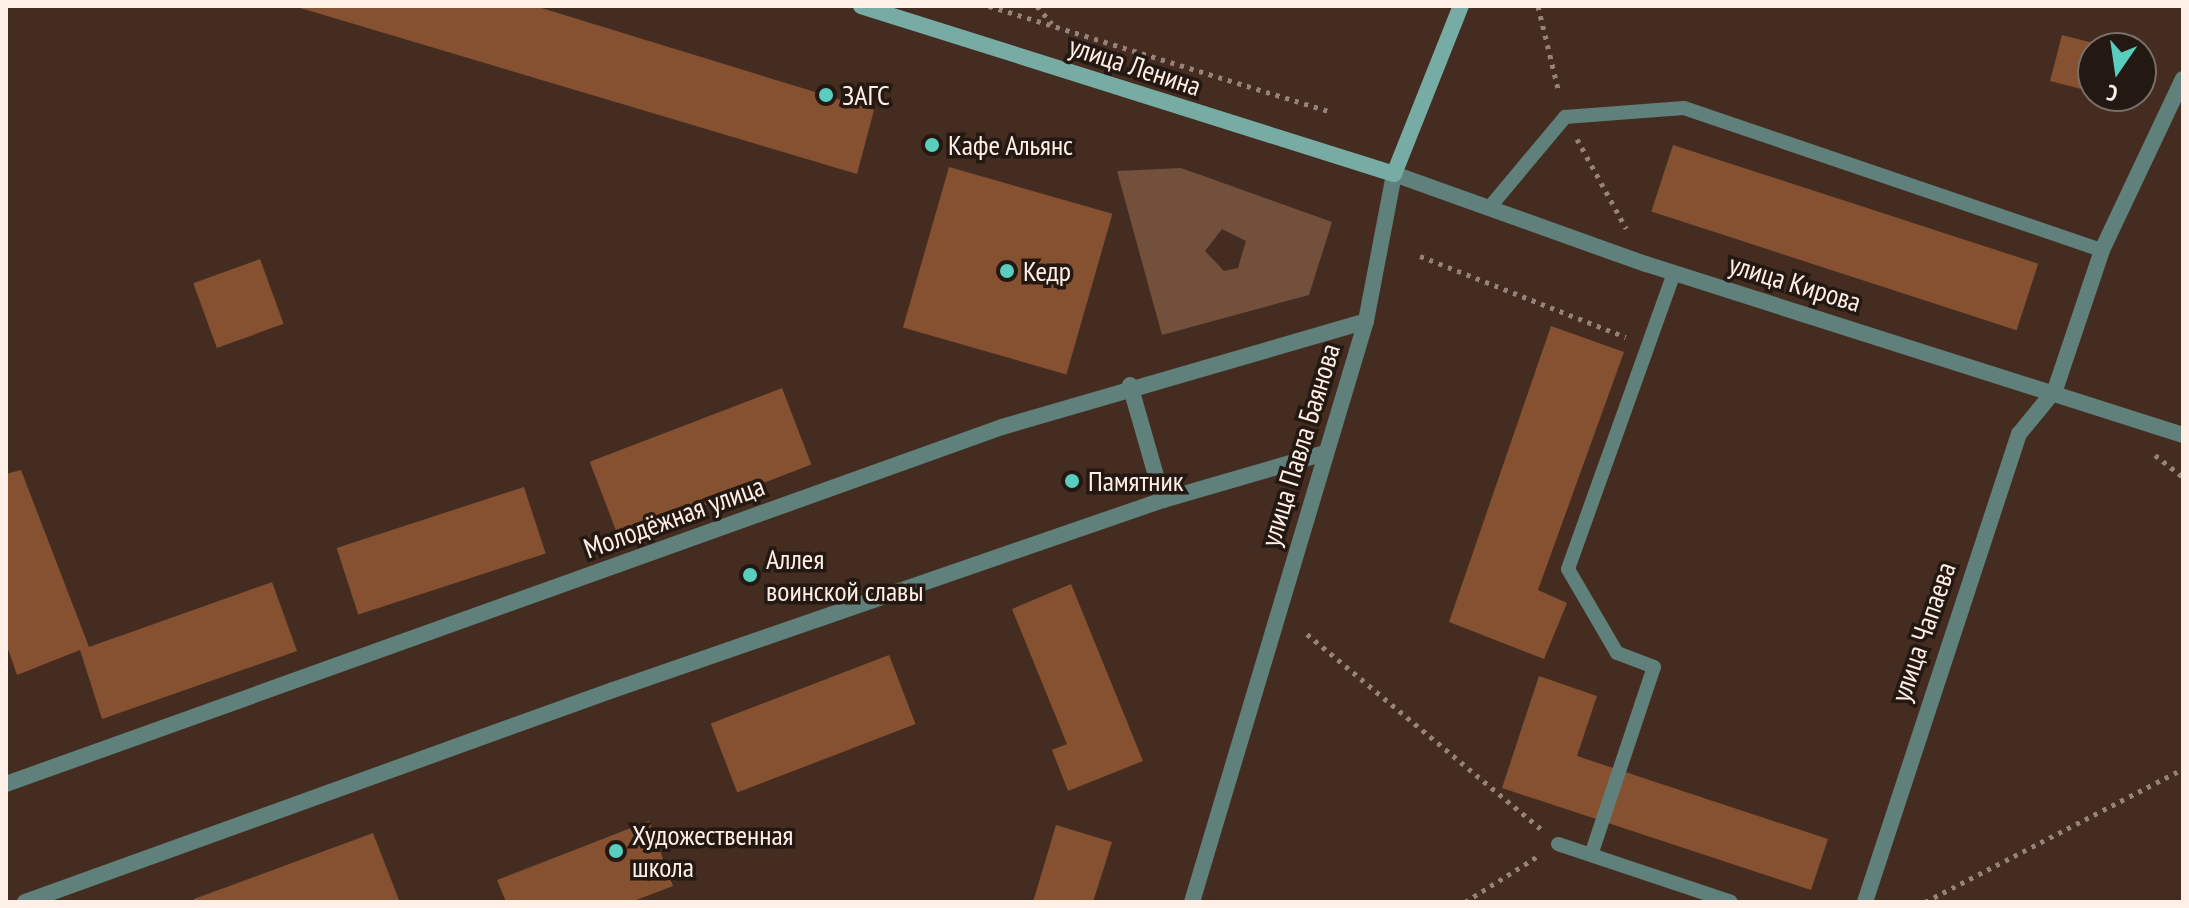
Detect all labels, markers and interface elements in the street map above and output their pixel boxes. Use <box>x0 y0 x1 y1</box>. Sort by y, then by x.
street label: улица Ленина <box>1065 29 1205 103</box>
north arrow <box>2077 32 2157 112</box>
place label: ЗАГС <box>842 78 890 112</box>
text: С <box>2104 79 2120 108</box>
marker: ЗАГС <box>817 86 835 104</box>
place label: Кафе Альянс <box>948 128 1074 162</box>
marker: Кафе Альянс <box>923 136 941 154</box>
street label: улица Кирова <box>1725 247 1865 319</box>
place label: Кедр <box>1023 254 1071 288</box>
marker: Кедр <box>998 262 1016 280</box>
street label: улица Павла Баянова <box>1253 340 1347 550</box>
place label: Памятник <box>1088 464 1184 498</box>
street label: Молодёжная улица <box>579 469 769 565</box>
marker: Памятник <box>1063 472 1081 490</box>
place label: Аллея воинской славы <box>766 542 923 608</box>
street label: улица Чапаева <box>1883 558 1963 706</box>
marker: Аллея воинской славы <box>741 566 759 584</box>
place label: Художественная школа <box>632 818 793 884</box>
marker: Художественная школа <box>607 842 625 860</box>

